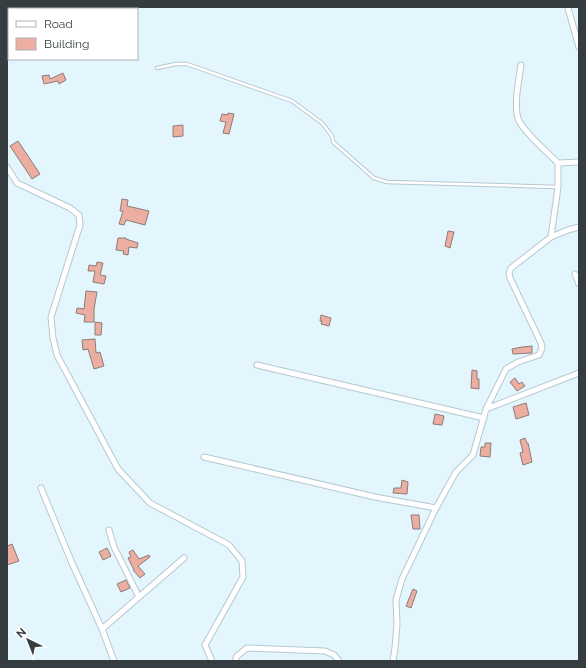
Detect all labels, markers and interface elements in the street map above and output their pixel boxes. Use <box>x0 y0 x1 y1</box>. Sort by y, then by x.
legend <box>8 8 138 60</box>
text: Road <box>44 17 73 31</box>
text: Building <box>44 37 90 51</box>
north arrow <box>8 620 48 660</box>
text: N <box>14 625 29 641</box>

